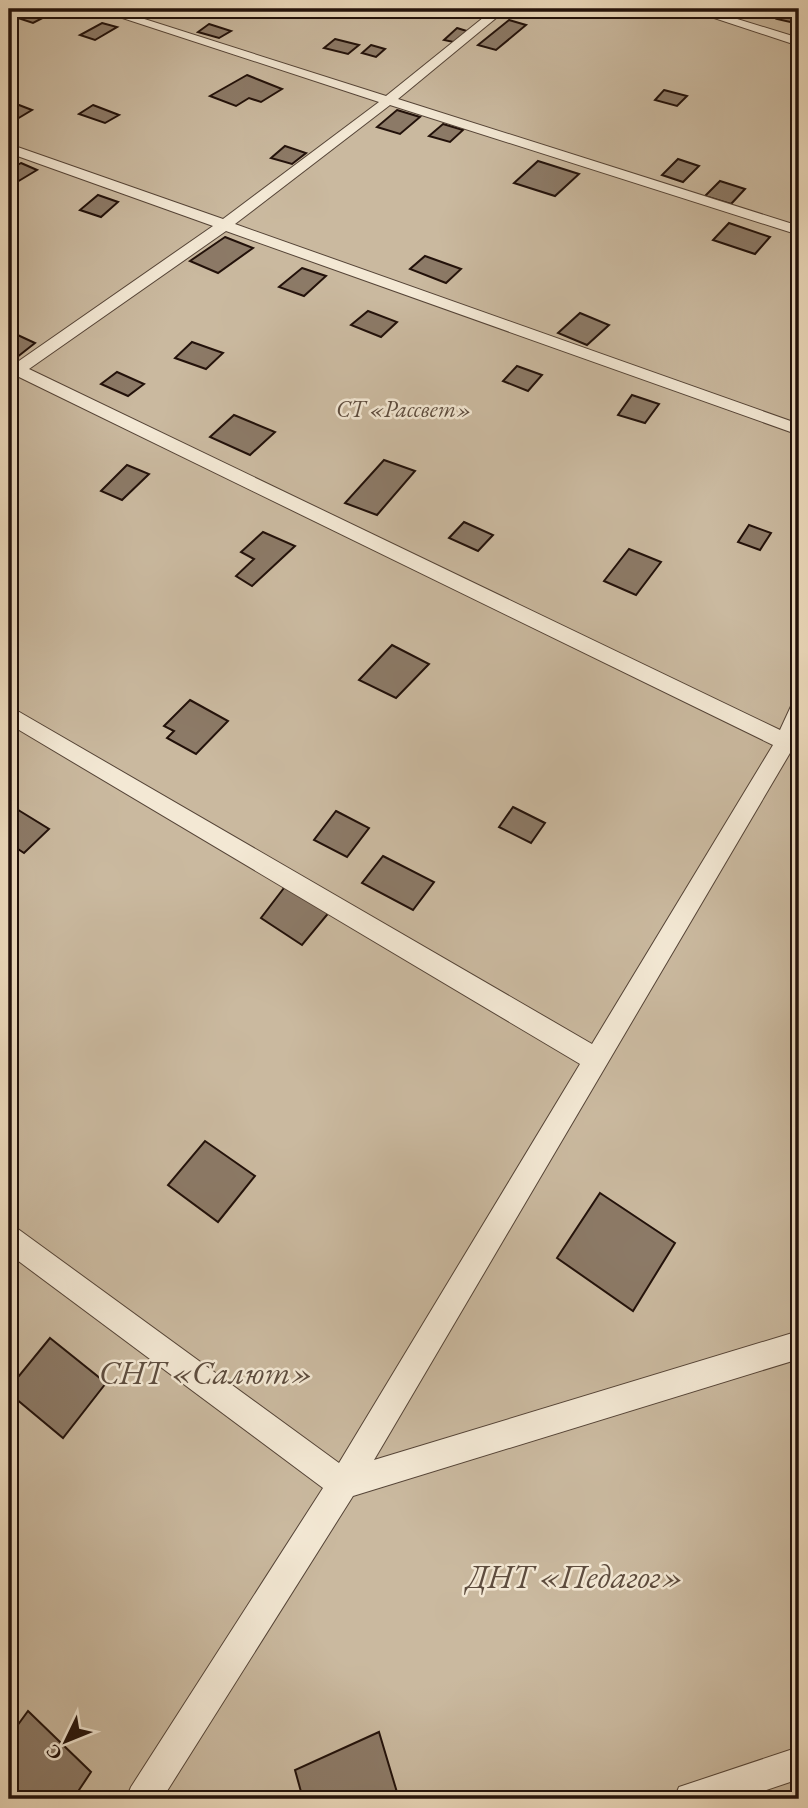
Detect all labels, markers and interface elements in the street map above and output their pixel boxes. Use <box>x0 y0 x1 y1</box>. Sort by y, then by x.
park label: СТ «Рассвет» <box>336 394 472 424</box>
park label: СНТ «Салют» <box>99 1351 313 1394</box>
park label: ДНТ «Педагог» <box>463 1555 684 1598</box>
north arrow <box>32 1706 102 1776</box>
text: С <box>40 1739 68 1766</box>

